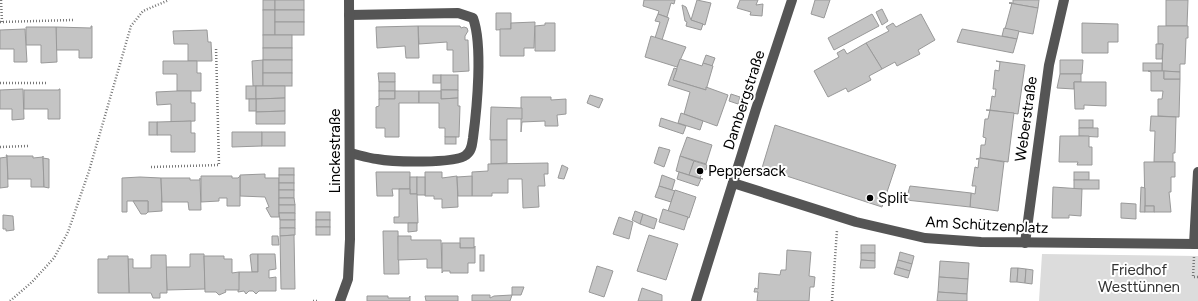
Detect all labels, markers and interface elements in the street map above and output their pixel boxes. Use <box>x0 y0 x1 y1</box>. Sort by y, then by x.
street label: Dambergstraße <box>719 48 769 152</box>
street label: Weberstraße <box>1011 75 1041 163</box>
street label: Linckestraße <box>326 108 344 194</box>
place label: Peppersack <box>708 162 786 180</box>
marker: Peppersack <box>695 166 705 176</box>
place label: Split <box>878 189 909 207</box>
marker: Split <box>865 193 875 203</box>
street label: Am Schützenplatz <box>925 213 1049 237</box>
park label: Friedhof Westtünnen <box>1098 261 1180 296</box>

